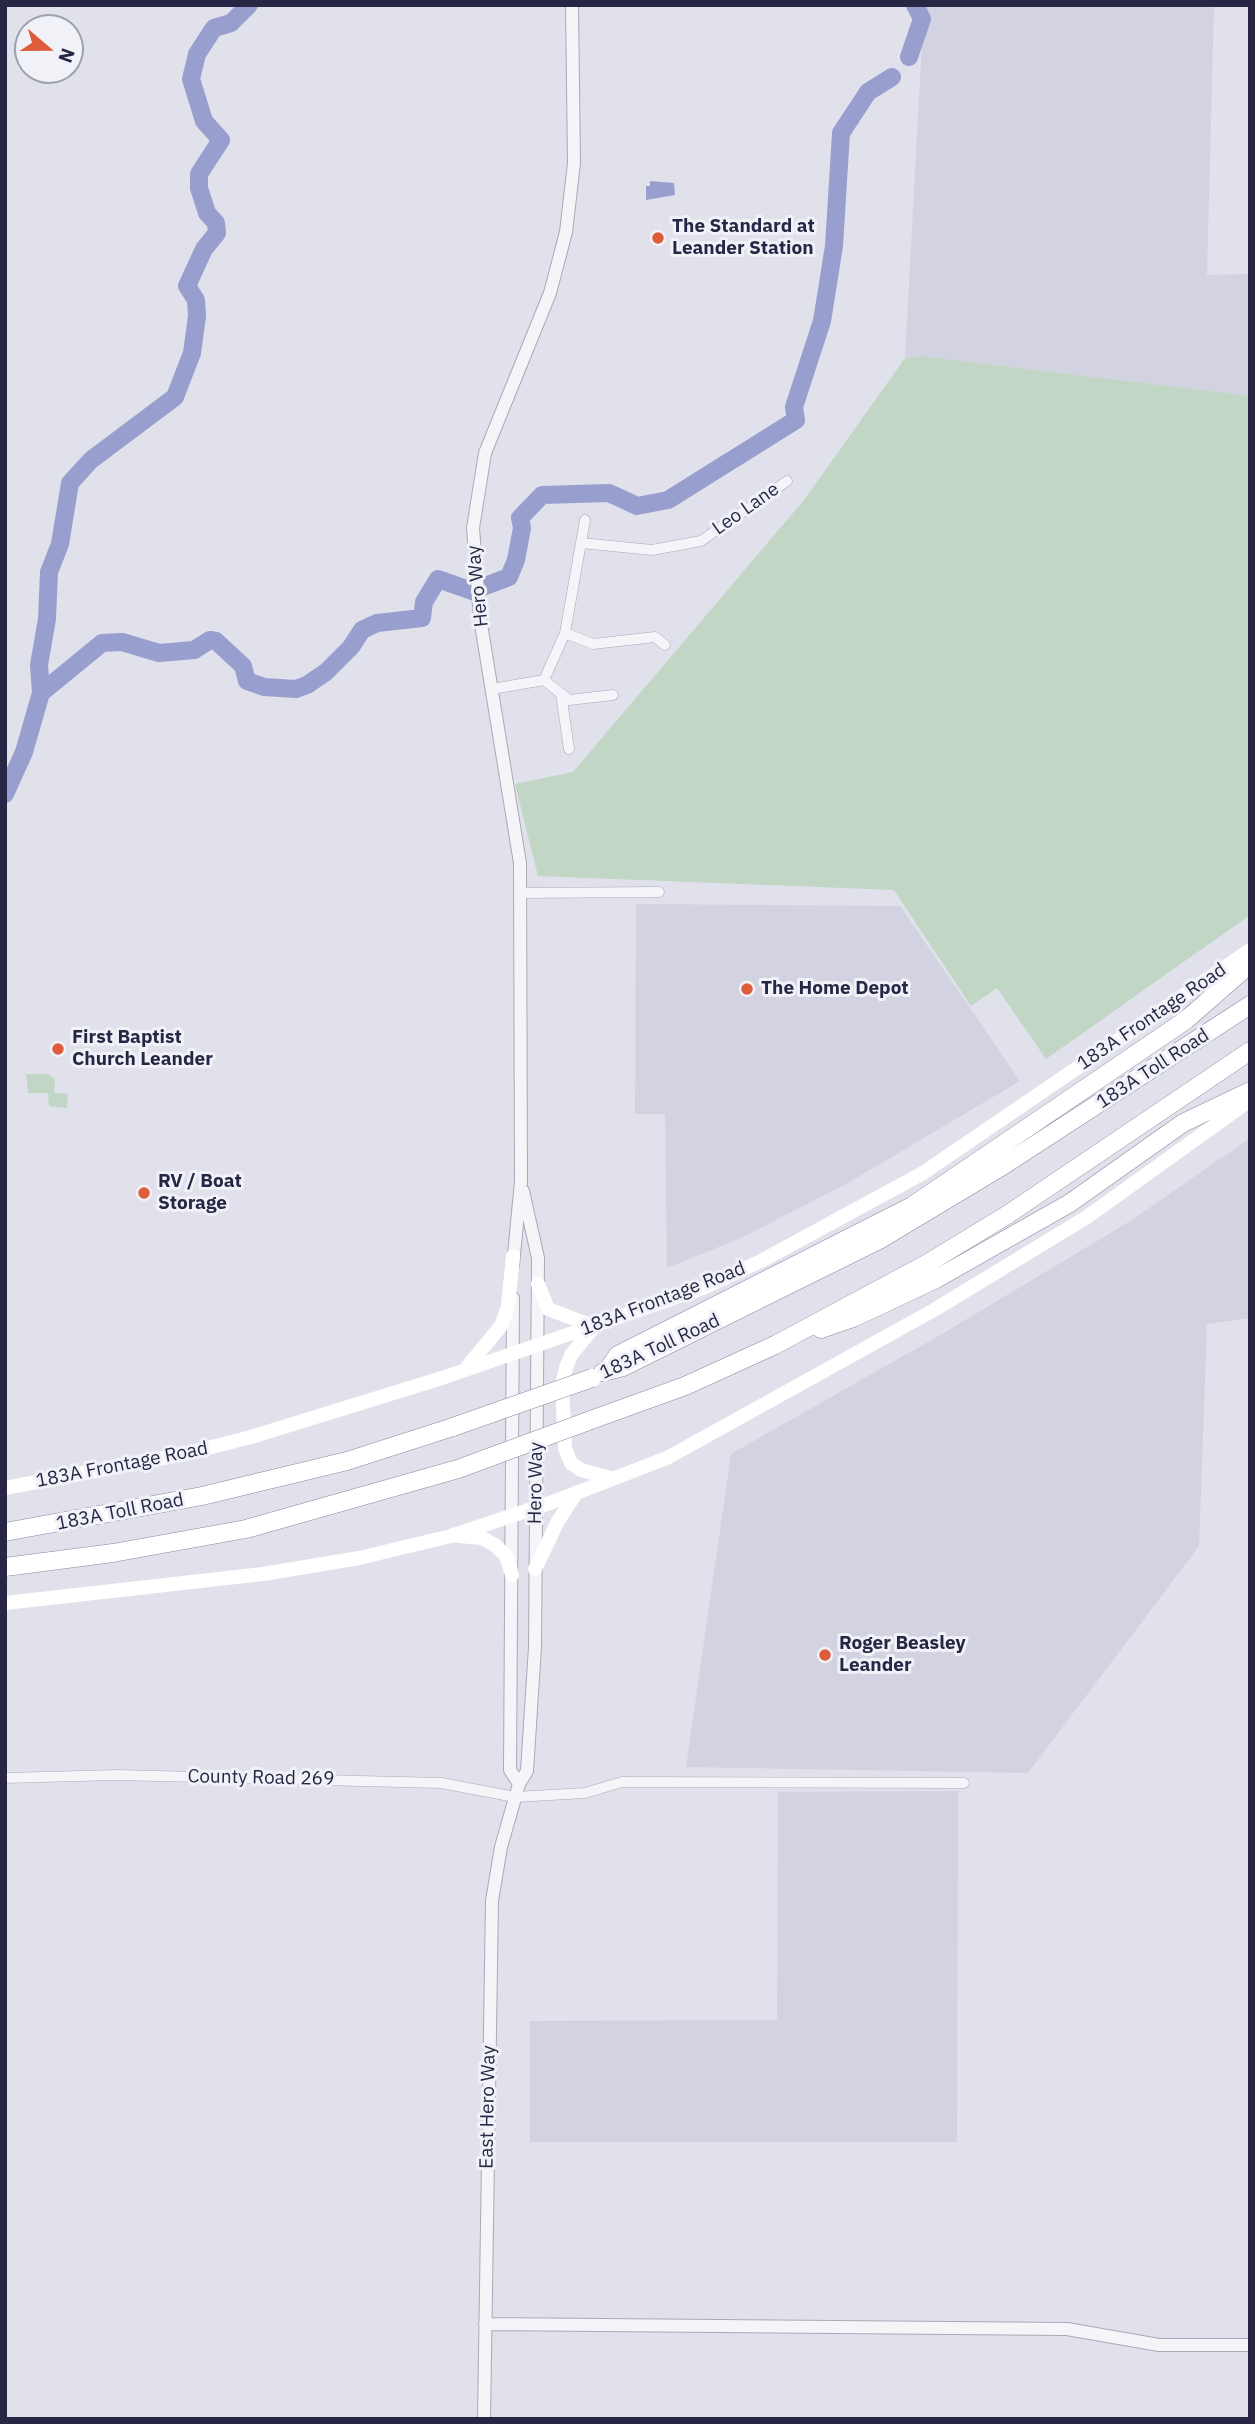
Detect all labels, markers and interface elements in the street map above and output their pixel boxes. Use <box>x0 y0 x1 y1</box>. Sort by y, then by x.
north arrow <box>14 14 84 84</box>
text: N <box>53 45 80 66</box>
place label: The Standard at Leander Station <box>672 216 815 260</box>
marker: The Standard at Leander Station <box>650 230 666 246</box>
street label: Leo Lane <box>708 478 784 540</box>
street label: Hero Way <box>462 544 494 628</box>
street label: 183A Frontage Road <box>1073 959 1231 1075</box>
place label: The Home Depot <box>761 978 909 1000</box>
marker: The Home Depot <box>739 981 755 997</box>
street label: 183A Toll Road <box>1092 1024 1214 1114</box>
place label: First Baptist Church Leander <box>72 1027 213 1071</box>
marker: First Baptist Church Leander <box>50 1041 66 1057</box>
place label: RV / Boat Storage <box>158 1171 242 1215</box>
marker: RV / Boat Storage <box>136 1185 152 1201</box>
street label: 183A Frontage Road <box>577 1257 749 1341</box>
street label: 183A Toll Road <box>596 1309 724 1385</box>
street label: 183A Frontage Road <box>34 1437 210 1493</box>
street label: Hero Way <box>524 1442 548 1524</box>
street label: 183A Toll Road <box>54 1488 186 1536</box>
place label: Roger Beasley Leander <box>839 1633 966 1677</box>
marker: Roger Beasley Leander <box>817 1647 833 1663</box>
street label: County Road 269 <box>187 1765 335 1791</box>
street label: East Hero Way <box>476 2045 500 2169</box>

